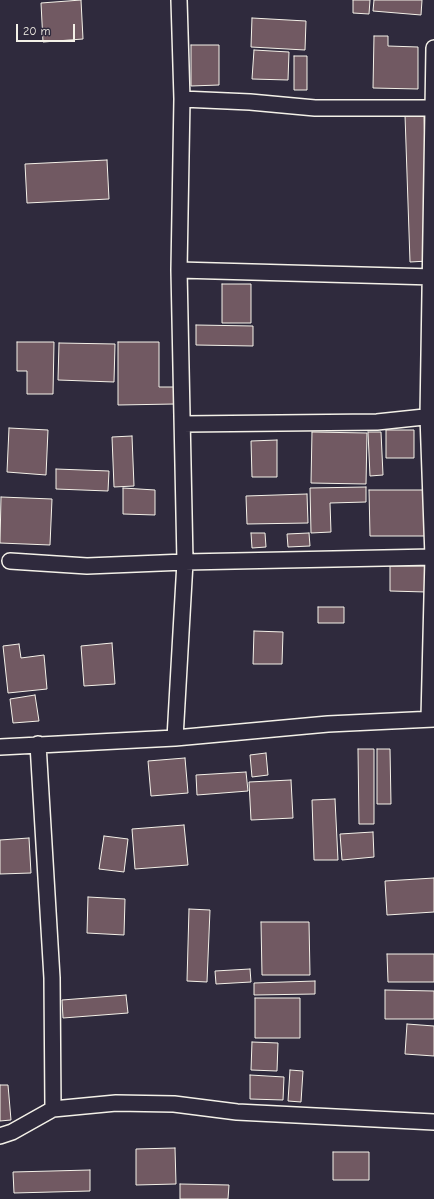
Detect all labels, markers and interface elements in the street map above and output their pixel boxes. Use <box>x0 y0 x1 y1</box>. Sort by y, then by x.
scale bar <box>18 16 77 42</box>
text: 20 m <box>23 24 51 38</box>

